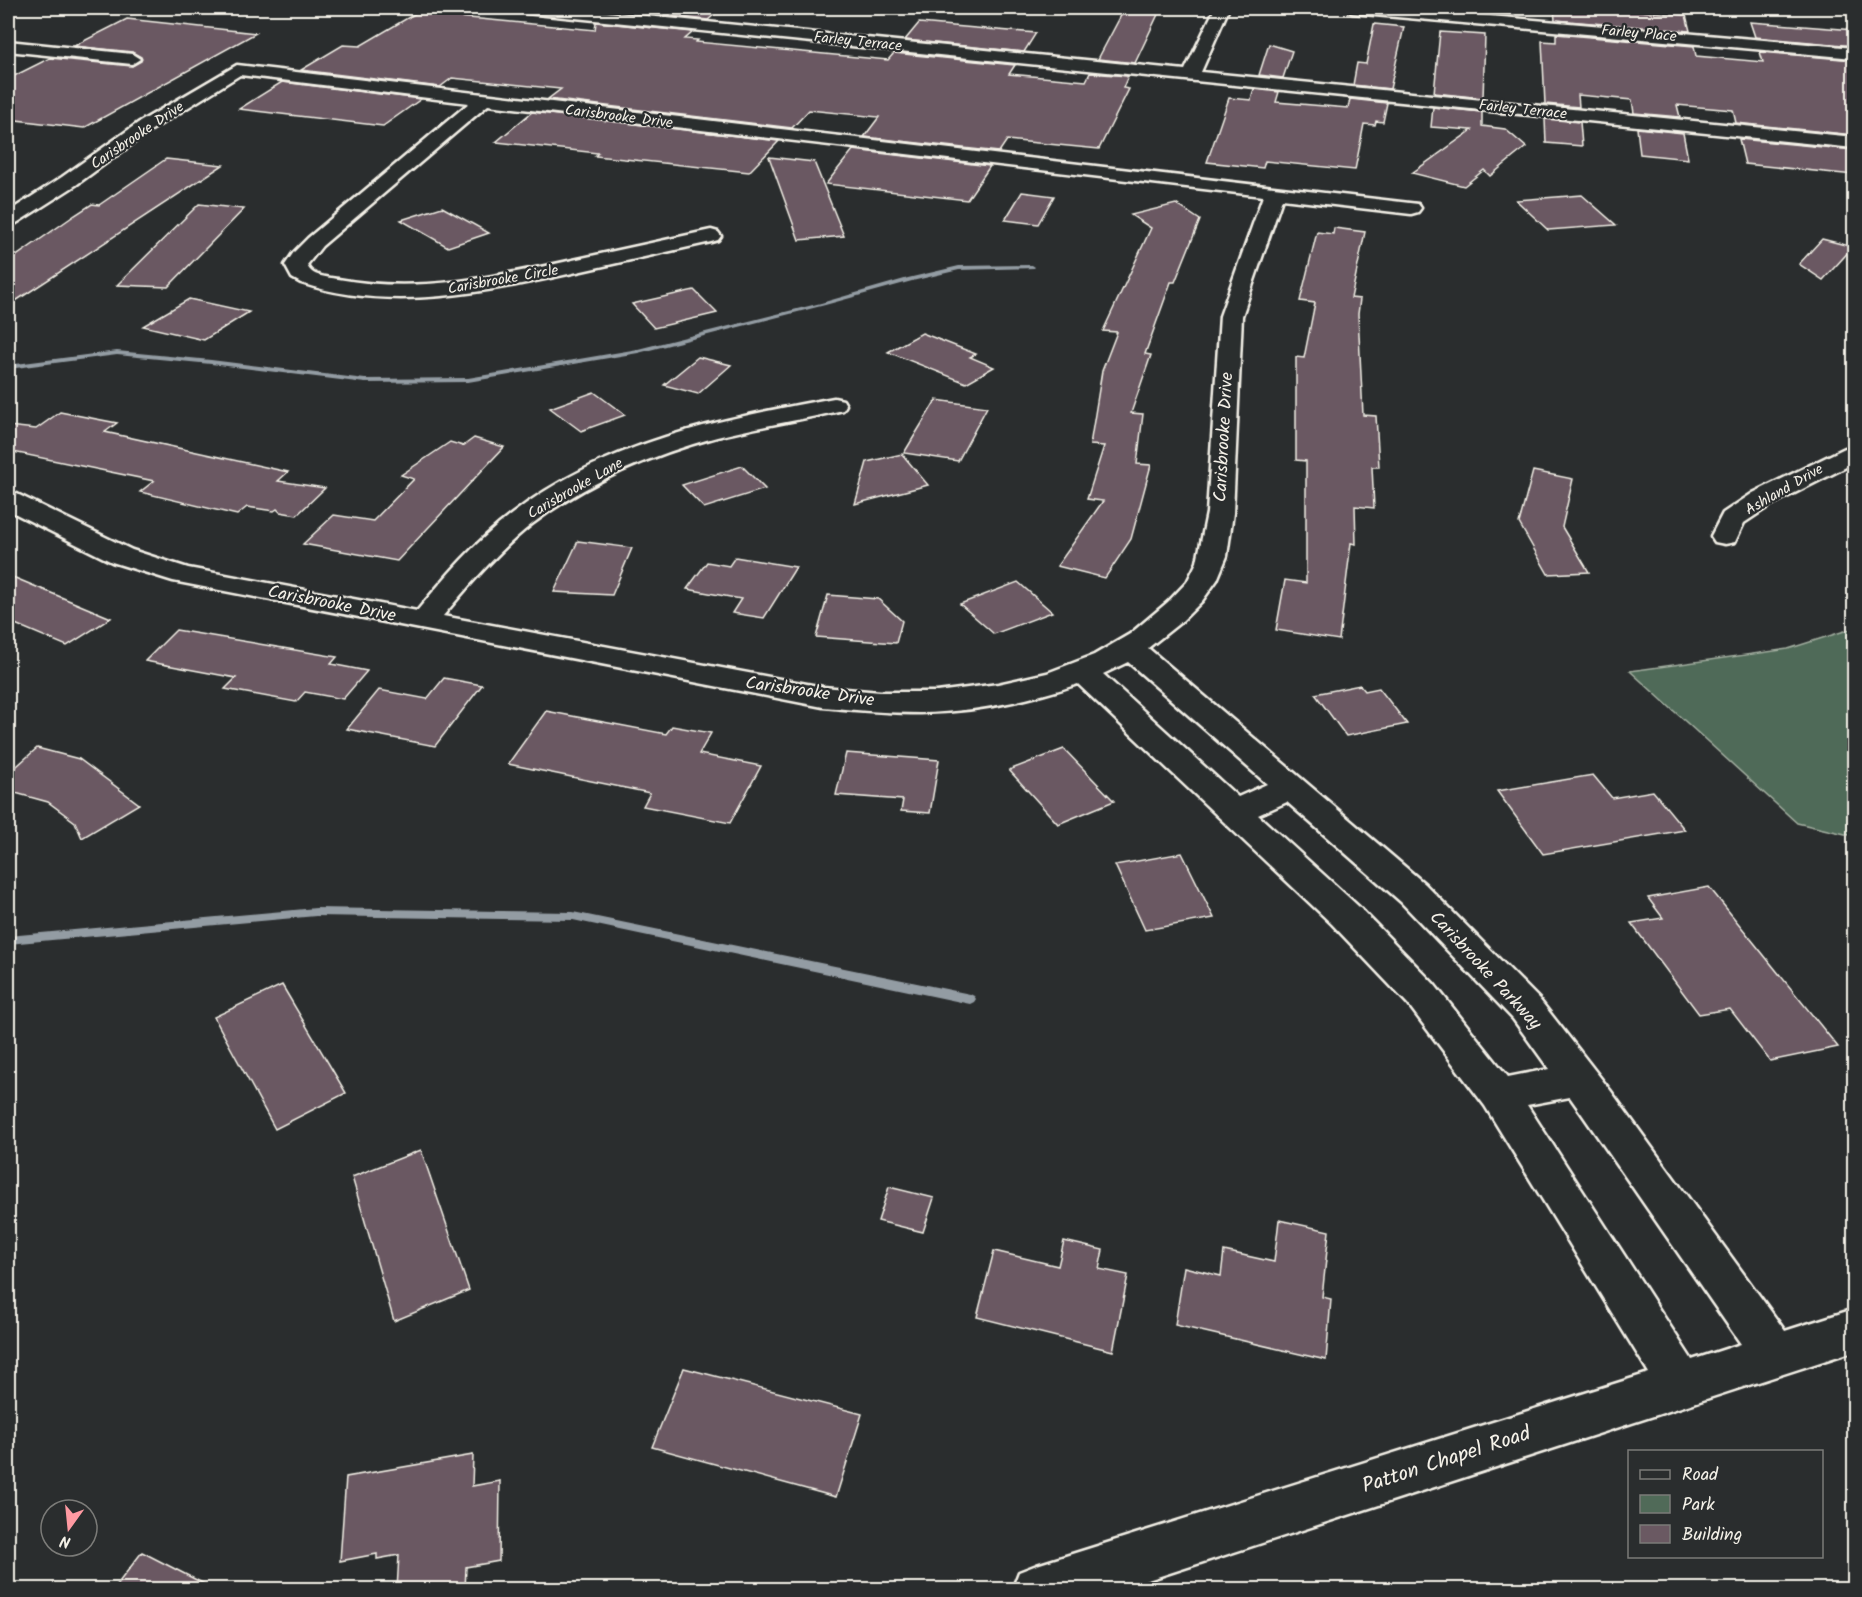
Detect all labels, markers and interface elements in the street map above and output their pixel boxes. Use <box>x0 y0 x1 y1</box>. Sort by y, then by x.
street label: Farley Place <box>1600 19 1678 49</box>
street label: Farley Terrace <box>813 25 903 59</box>
street label: Farley Terrace <box>1478 93 1568 127</box>
street label: Carisbrooke Drive <box>86 95 189 176</box>
street label: Carisbrooke Drive <box>564 98 674 136</box>
street label: Carisbrooke Circle <box>446 258 561 302</box>
street label: Carisbrooke Drive <box>1207 371 1242 503</box>
street label: Carisbrooke Lane <box>523 452 628 526</box>
street label: Ashland Drive <box>1741 458 1828 522</box>
street label: Carisbrooke Drive <box>265 578 398 631</box>
street label: Carisbrooke Drive <box>743 669 876 716</box>
street label: Carisbrooke Parkway <box>1422 905 1548 1038</box>
street label: Patton Chapel Road <box>1358 1417 1535 1503</box>
legend <box>1628 1450 1823 1558</box>
text: Road <box>1682 1461 1719 1490</box>
text: Park <box>1682 1491 1715 1520</box>
north arrow <box>39 1498 99 1558</box>
text: Building <box>1682 1521 1742 1550</box>
text: N <box>57 1528 74 1554</box>

